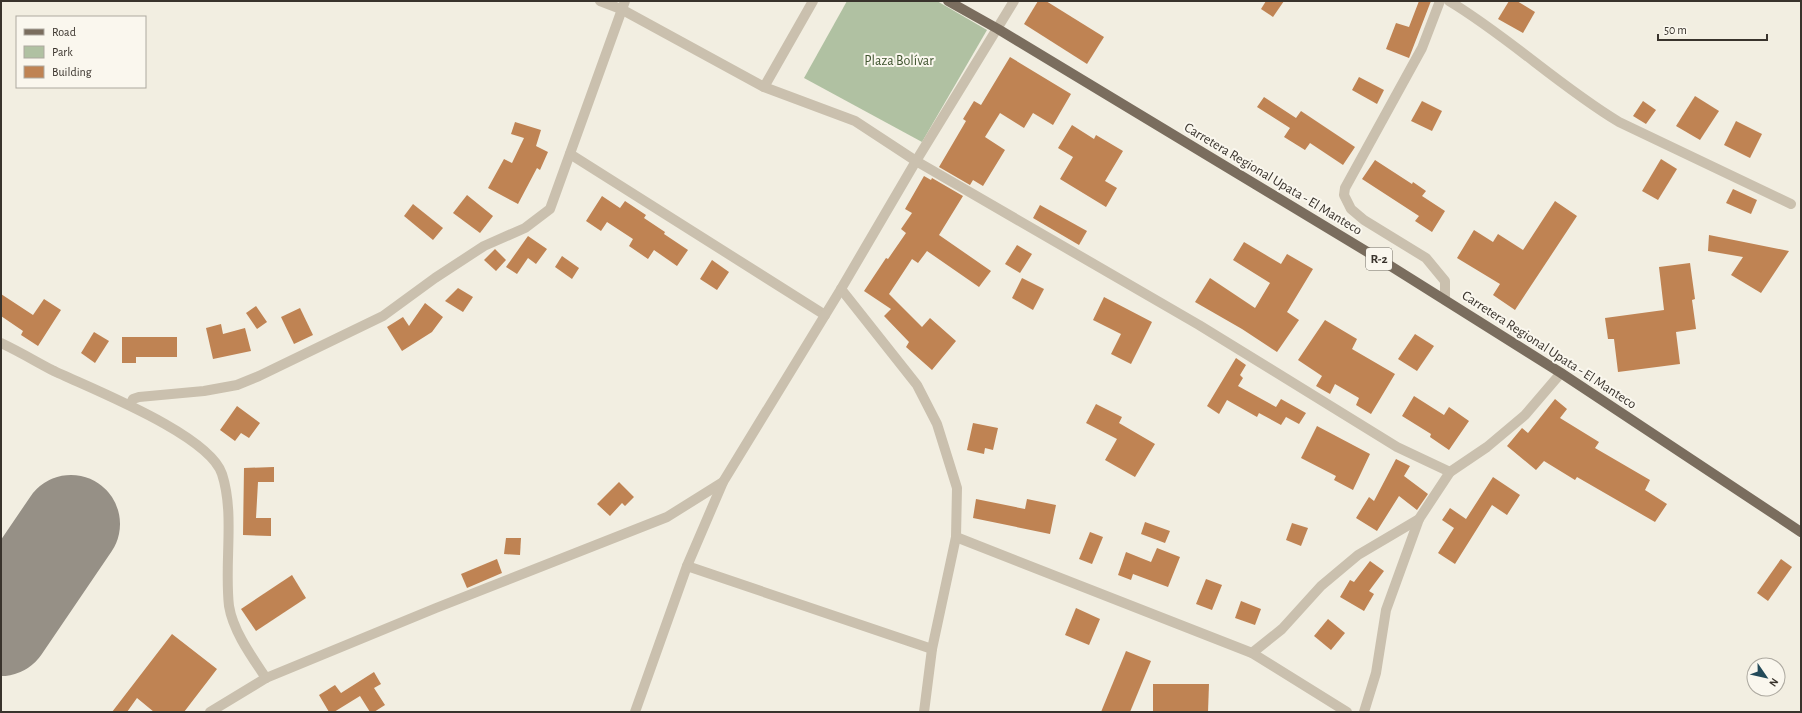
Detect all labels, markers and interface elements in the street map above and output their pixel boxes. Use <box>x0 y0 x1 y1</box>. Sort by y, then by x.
legend <box>16 16 146 88</box>
scale bar <box>1658 16 1767 42</box>
text: 50 m <box>1664 24 1687 36</box>
text: Road <box>52 26 76 38</box>
text: Park <box>52 46 73 58</box>
park label: Plaza Bolívar <box>864 54 934 68</box>
text: Building <box>52 66 92 78</box>
street label: Carretera Regional Upata - El Manteco <box>1182 120 1364 238</box>
road number: R-2 <box>1366 248 1392 270</box>
street label: Carretera Regional Upata - El Manteco <box>1459 288 1639 412</box>
north arrow <box>1746 657 1786 697</box>
text: N <box>1767 676 1781 689</box>

